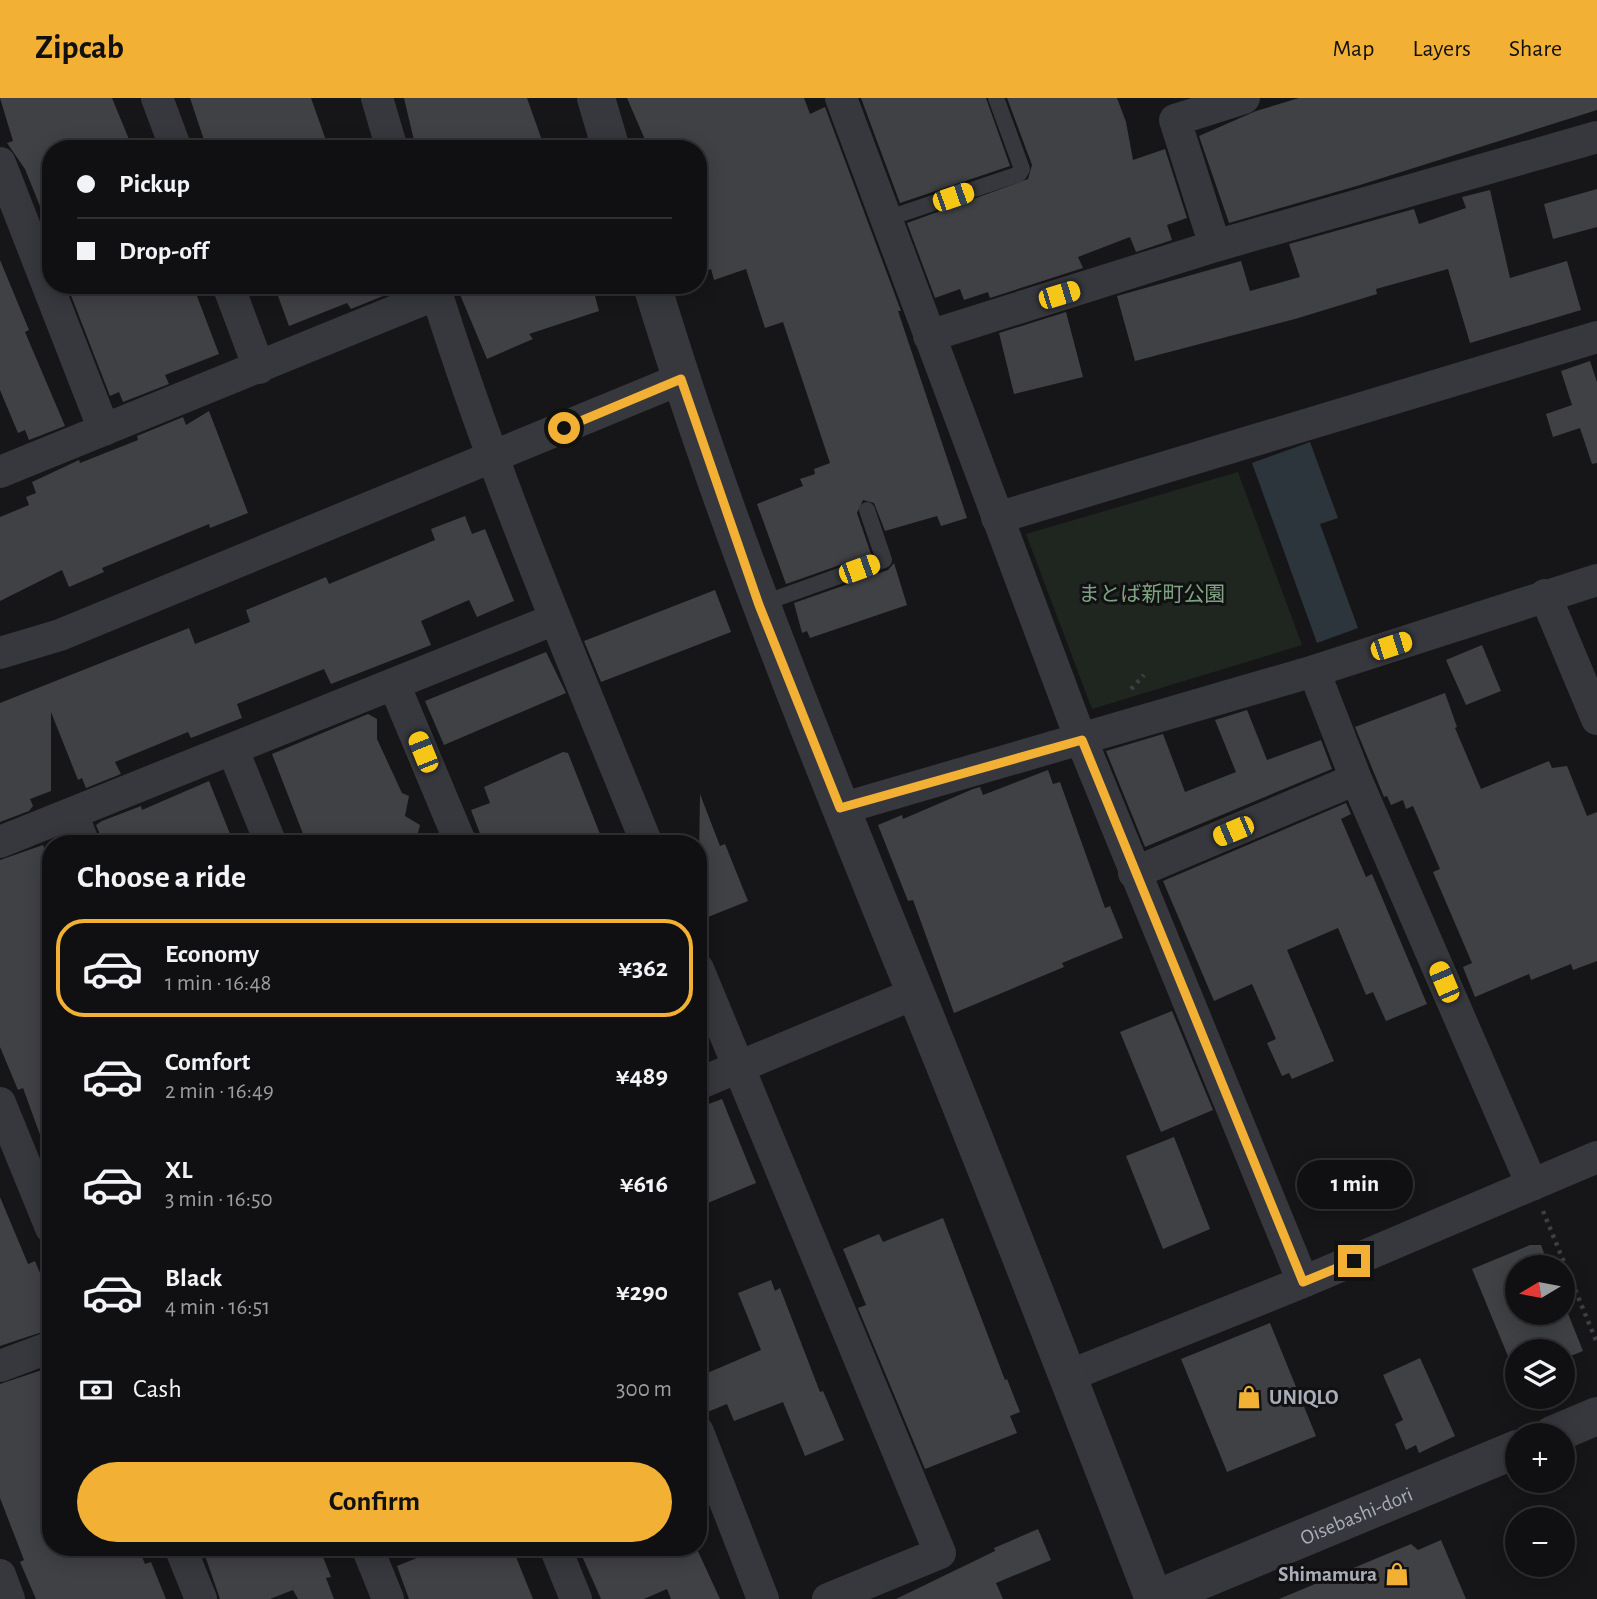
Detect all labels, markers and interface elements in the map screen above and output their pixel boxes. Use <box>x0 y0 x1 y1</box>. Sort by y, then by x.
text: Zipcab <box>35 32 124 65</box>
text: Map <box>1332 37 1374 61</box>
text: Layers <box>1412 37 1471 61</box>
text: Share <box>1509 37 1562 61</box>
text: Pickup <box>119 171 190 197</box>
car <box>930 180 977 214</box>
text: Drop-off <box>119 238 208 264</box>
car <box>1036 279 1083 311</box>
route start <box>548 412 580 444</box>
car <box>836 552 883 586</box>
park label: まとば新町公園 <box>1079 583 1226 605</box>
car <box>1368 630 1415 662</box>
car <box>406 729 441 775</box>
car <box>1210 813 1257 849</box>
text: Choose a ride <box>77 861 246 893</box>
icon: car <box>81 937 144 1000</box>
text: Economy <box>165 941 259 967</box>
text: ¥362 <box>618 955 668 981</box>
car <box>1427 959 1462 1005</box>
text: 1 min · 16:48 <box>165 972 271 995</box>
icon: car <box>81 1045 144 1108</box>
text: Comfort <box>165 1049 250 1075</box>
text: ¥489 <box>616 1063 668 1089</box>
text: 2 min · 16:49 <box>165 1080 274 1103</box>
icon: car <box>81 1153 144 1216</box>
text: XL <box>165 1157 192 1183</box>
callout: 1 min <box>1296 1160 1412 1208</box>
text: ¥616 <box>620 1171 668 1197</box>
text: 1 min <box>1331 1173 1379 1196</box>
text: 3 min · 16:50 <box>165 1188 273 1211</box>
route end <box>1338 1245 1370 1277</box>
north arrow <box>1505 1255 1575 1325</box>
map controls <box>1505 1255 1575 1577</box>
icon: car <box>81 1261 144 1324</box>
text: Black <box>165 1265 222 1291</box>
text: ¥290 <box>616 1279 668 1305</box>
text: 4 min · 16:51 <box>165 1296 270 1319</box>
button: layers <box>1505 1339 1575 1409</box>
icon: cash <box>77 1371 115 1409</box>
text: Cash <box>133 1376 182 1402</box>
text: 300 m <box>616 1378 672 1401</box>
shop icon: UNIQLO <box>1235 1383 1263 1411</box>
place label: UNIQLO <box>1269 1387 1338 1409</box>
button: + <box>1505 1423 1575 1493</box>
button: Confirm <box>77 1462 672 1542</box>
street label: Oisebashi-dori <box>1297 1484 1416 1549</box>
button: − <box>1505 1507 1575 1577</box>
shop icon: Shimamura <box>1383 1560 1411 1588</box>
place label: Shimamura <box>1278 1564 1377 1585</box>

